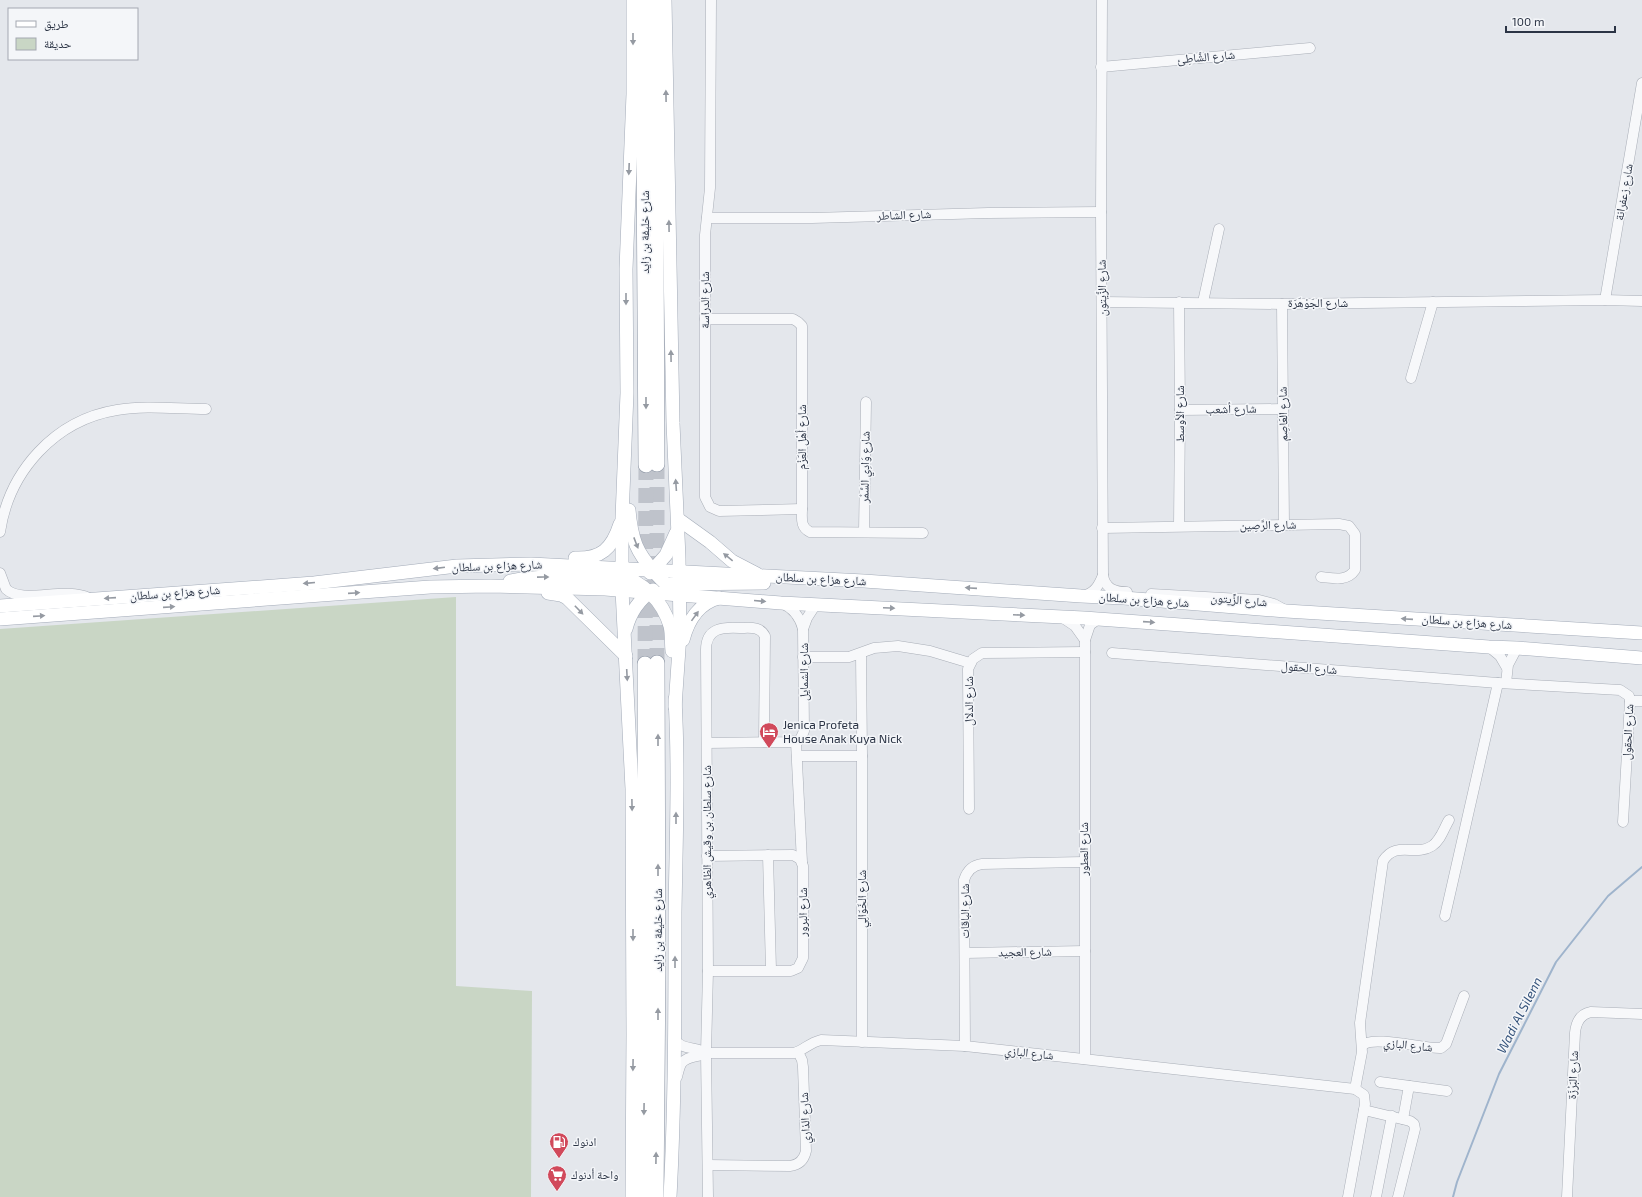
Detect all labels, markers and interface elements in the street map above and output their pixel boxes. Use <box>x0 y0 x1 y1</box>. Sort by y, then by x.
legend <box>8 8 138 60</box>
scale bar <box>1506 8 1615 34</box>
text: 100 m <box>1512 14 1544 28</box>
text: طريق <box>44 16 69 31</box>
one-way arrow <box>630 33 636 46</box>
text: حديقة <box>44 36 72 51</box>
street label: شارع الشَّاطِئ <box>1176 46 1236 68</box>
one-way arrow <box>663 89 669 102</box>
street label: شارع زعفرانة <box>1611 162 1637 222</box>
one-way arrow <box>626 163 633 175</box>
street label: شارع خليفة بن زايد <box>637 190 653 274</box>
street label: شارع الشاطر <box>875 206 932 224</box>
one-way arrow <box>666 219 672 232</box>
street label: شارع الزَّيتون <box>1094 259 1110 317</box>
street label: شارع الدراسة <box>697 271 713 329</box>
one-way arrow <box>623 293 629 306</box>
street label: شارع الجَوْهَرَة <box>1288 295 1348 311</box>
one-way arrow <box>668 349 674 362</box>
street label: شارع الأوسط <box>1172 385 1188 443</box>
street label: شارع العَاصِم <box>1275 386 1291 441</box>
one-way arrow <box>643 397 649 410</box>
street label: شارع أشعب <box>1205 401 1257 417</box>
street label: شارع أهْل العَزْم <box>794 404 810 470</box>
street label: شارع وَادِي السَّمْر <box>856 431 876 504</box>
one-way arrow <box>672 479 679 491</box>
street label: شارع الرَّصِين <box>1240 517 1296 533</box>
one-way arrow <box>633 537 639 549</box>
one-way arrow <box>723 553 734 562</box>
street label: شارع هزاع بن سلطان <box>451 556 543 576</box>
one-way arrow <box>433 565 445 571</box>
street label: شارع هزاع بن سلطان <box>775 569 867 589</box>
one-way arrow <box>537 574 550 580</box>
one-way arrow <box>303 580 316 587</box>
street label: شارع هزاع بن سلطان <box>129 582 221 604</box>
one-way arrow <box>965 585 977 592</box>
one-way arrow <box>348 589 360 596</box>
street label: شارع هزاع بن سلطان <box>1098 589 1190 611</box>
street label: شارع الزَّيتون <box>1210 590 1268 610</box>
one-way arrow <box>104 594 116 601</box>
one-way arrow <box>754 598 766 605</box>
one-way arrow <box>163 603 175 610</box>
one-way arrow <box>883 604 895 611</box>
one-way arrow <box>574 605 584 615</box>
one-way arrow <box>691 610 699 621</box>
one-way arrow <box>1013 611 1025 618</box>
street label: شارع هزاع بن سلطان <box>1421 611 1513 633</box>
one-way arrow <box>33 612 45 619</box>
one-way arrow <box>1401 615 1413 622</box>
one-way arrow <box>1143 619 1156 625</box>
street label: شارع الشمايل <box>796 643 812 701</box>
street label: شارع الحقول <box>1280 658 1338 678</box>
one-way arrow <box>623 669 630 681</box>
street label: شارع الدلال <box>961 676 977 726</box>
street label: شارع الحقول <box>1619 703 1637 761</box>
place label: Jenica Profeta House Anak Kuya Nick <box>783 717 902 745</box>
hotel icon: Jenica Profeta House Anak Kuya Nick <box>758 721 780 749</box>
one-way arrow <box>654 734 661 746</box>
street label: شارع سلطان بن وقيش الظاهري <box>699 765 717 899</box>
one-way arrow <box>629 799 635 812</box>
one-way arrow <box>673 811 679 824</box>
street label: شارع العطور <box>1076 822 1092 877</box>
one-way arrow <box>655 863 661 876</box>
street label: شارع الخَوَالِي <box>854 870 872 928</box>
street label: شارع الباقات <box>957 884 973 938</box>
street label: شارع البرور <box>795 887 811 938</box>
street label: شارع خليفة بن زايد <box>650 888 666 972</box>
one-way arrow <box>630 929 636 942</box>
street label: شارع العجيد <box>998 944 1052 960</box>
one-way arrow <box>672 955 678 968</box>
water label: Wadi Al Silenn <box>1493 974 1545 1056</box>
one-way arrow <box>655 1007 661 1020</box>
street label: شارع البازي <box>1382 1034 1434 1058</box>
street label: شارع البازي <box>1003 1042 1055 1066</box>
street label: شارع البَرْزَة <box>1564 1050 1582 1100</box>
one-way arrow <box>630 1059 636 1072</box>
street label: شارع الذاري <box>796 1092 816 1144</box>
one-way arrow <box>641 1103 647 1116</box>
fuel station icon: ادنوك <box>548 1131 570 1159</box>
place label: ادنوك <box>573 1134 597 1148</box>
one-way arrow <box>653 1151 659 1164</box>
supermarket icon: واحة أدنوك <box>546 1164 568 1192</box>
place label: واحة أدنوك <box>571 1167 619 1181</box>

